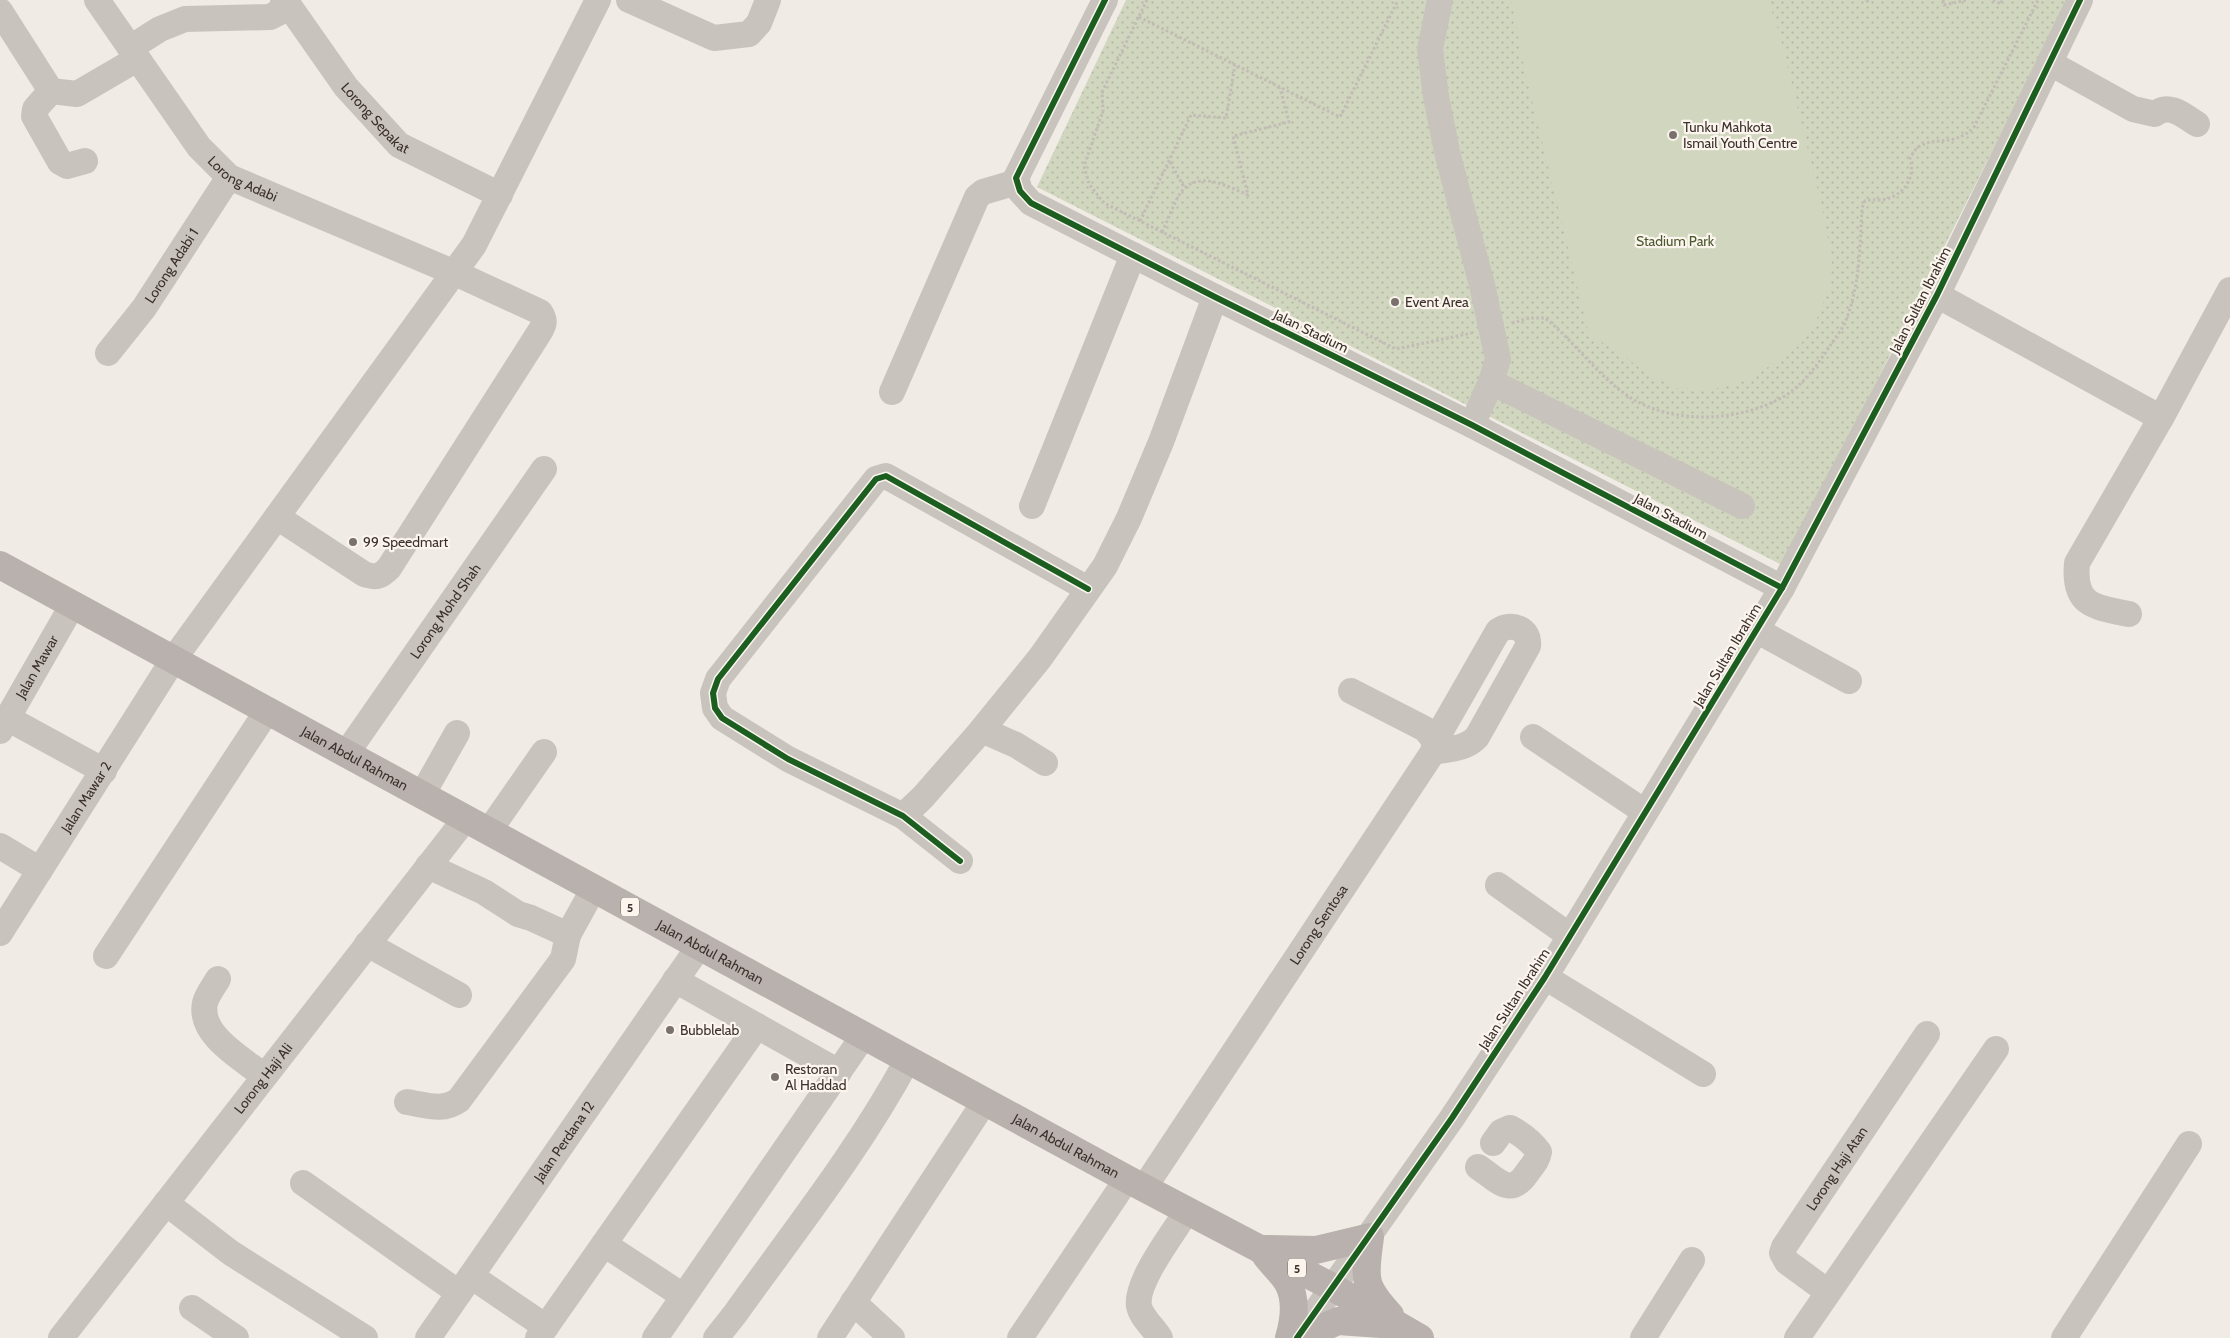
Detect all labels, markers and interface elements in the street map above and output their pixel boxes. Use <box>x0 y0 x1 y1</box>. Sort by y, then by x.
street label: Lorong Sepakat <box>337 79 412 158</box>
place label: Tunku Mahkota Ismail Youth Centre <box>1683 118 1797 152</box>
marker: Tunku Mahkota Ismail Youth Centre <box>1667 129 1679 141</box>
street label: Lorong Adabi <box>204 152 280 206</box>
street label: Lorong Adabi 1 <box>140 225 202 307</box>
park label: Stadium Park <box>1636 232 1715 250</box>
street label: Jalan Sultan Ibrahim <box>1885 244 1955 357</box>
place label: Event Area <box>1405 293 1469 311</box>
marker: Event Area <box>1389 296 1401 308</box>
street label: Jalan Stadium <box>1270 305 1351 357</box>
street label: Jalan Stadium <box>1630 489 1711 543</box>
place label: 99 Speedmart <box>363 533 448 551</box>
marker: 99 Speedmart <box>347 536 359 548</box>
street label: Lorong Mohd Shah <box>406 560 485 662</box>
street label: Jalan Sultan Ibrahim <box>1689 600 1765 711</box>
street label: Jalan Mawar <box>11 631 62 703</box>
street label: Jalan Abdul Rahman <box>297 721 411 795</box>
street label: Jalan Mawar 2 <box>56 758 115 837</box>
street label: Lorong Sentosa <box>1286 881 1352 968</box>
road number: 5 <box>621 898 639 916</box>
street label: Jalan Abdul Rahman <box>653 915 767 988</box>
street label: Jalan Sultan Ibrahim <box>1474 945 1553 1054</box>
place label: Bubblelab <box>680 1021 740 1039</box>
marker: Bubblelab <box>664 1024 676 1036</box>
street label: Lorong Haji Ali <box>230 1039 296 1117</box>
place label: Restoran Al Haddad <box>785 1060 846 1094</box>
marker: Restoran Al Haddad <box>769 1071 781 1083</box>
street label: Jalan Perdana 12 <box>529 1097 598 1186</box>
street label: Jalan Abdul Rahman <box>1009 1109 1123 1182</box>
street label: Lorong Haji Atan <box>1802 1123 1871 1214</box>
road number: 5 <box>1288 1258 1306 1278</box>

